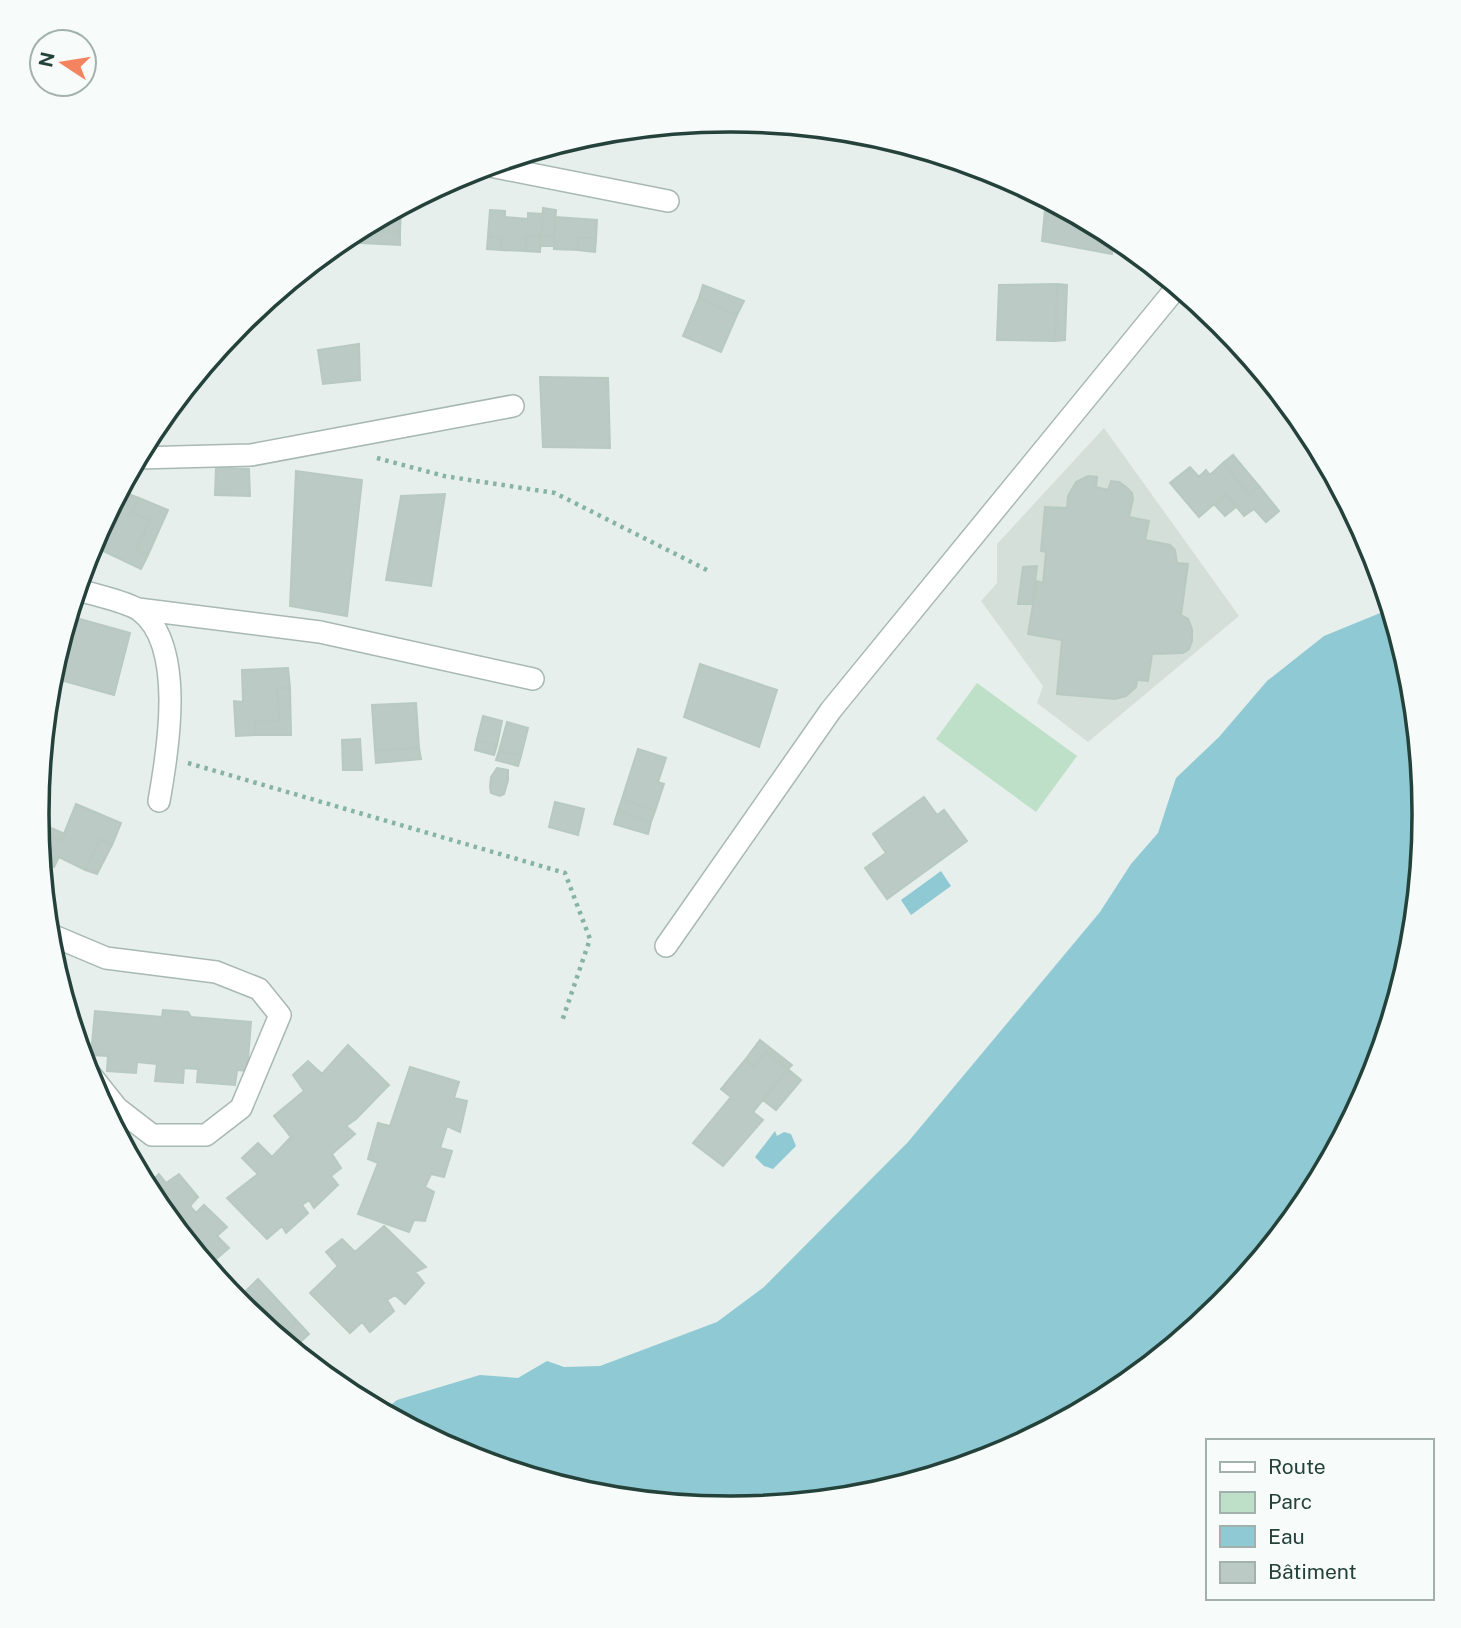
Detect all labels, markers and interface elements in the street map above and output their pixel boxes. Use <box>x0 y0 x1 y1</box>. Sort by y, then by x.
north arrow <box>28 28 98 98</box>
text: N <box>34 50 59 69</box>
legend <box>1206 1439 1433 1600</box>
text: Route <box>1268 1454 1326 1479</box>
text: Parc <box>1268 1489 1312 1514</box>
text: Eau <box>1268 1524 1305 1549</box>
text: Bâtiment <box>1268 1559 1357 1584</box>

